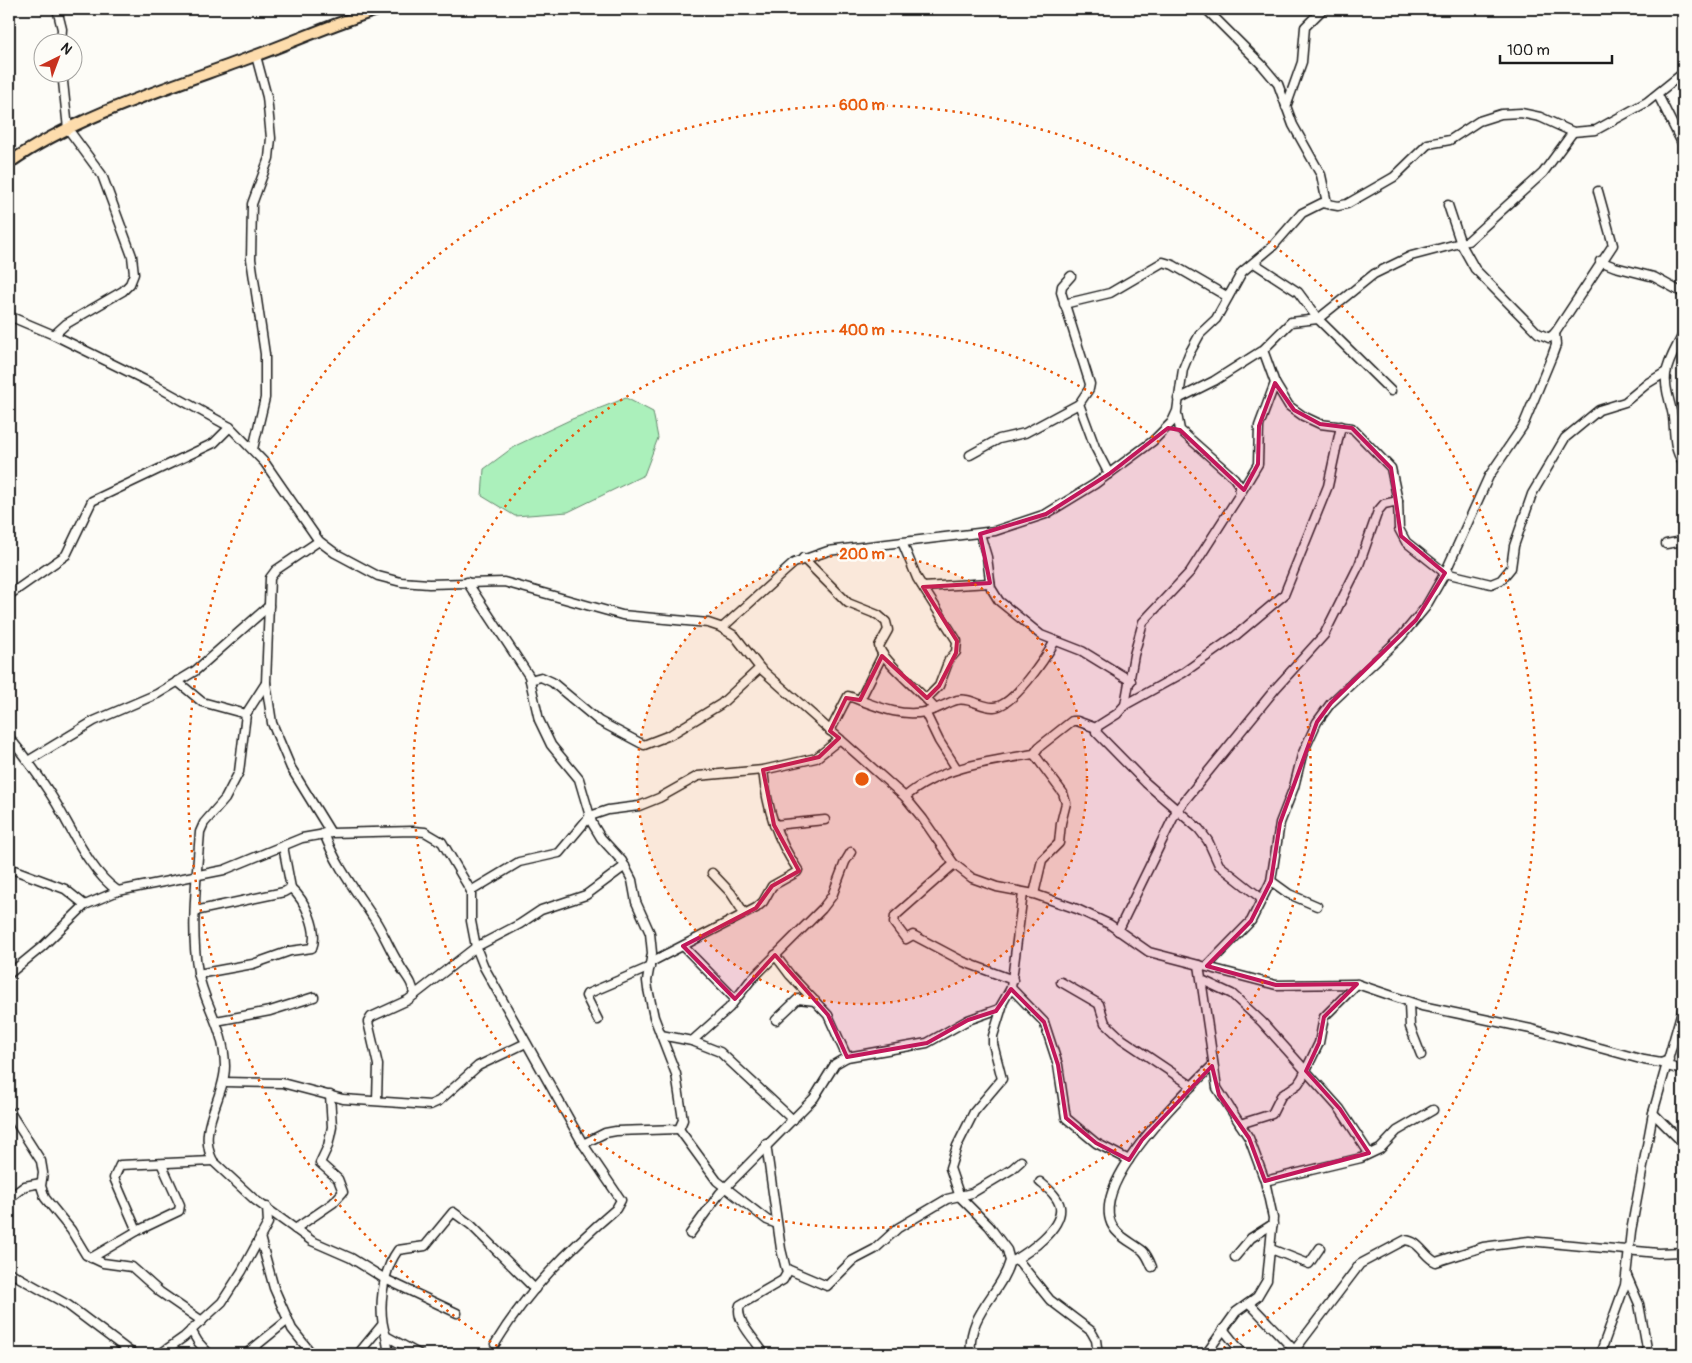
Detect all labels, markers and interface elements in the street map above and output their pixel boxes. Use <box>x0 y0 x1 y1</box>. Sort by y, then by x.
north arrow <box>32 32 82 82</box>
scale bar <box>1500 32 1612 64</box>
text: N <box>57 39 76 58</box>
text: 100 m <box>1507 41 1550 60</box>
text: 600 m <box>839 96 885 115</box>
text: 400 m <box>839 321 885 340</box>
text: 200 m <box>839 545 885 564</box>
centre of rings <box>853 770 871 788</box>

